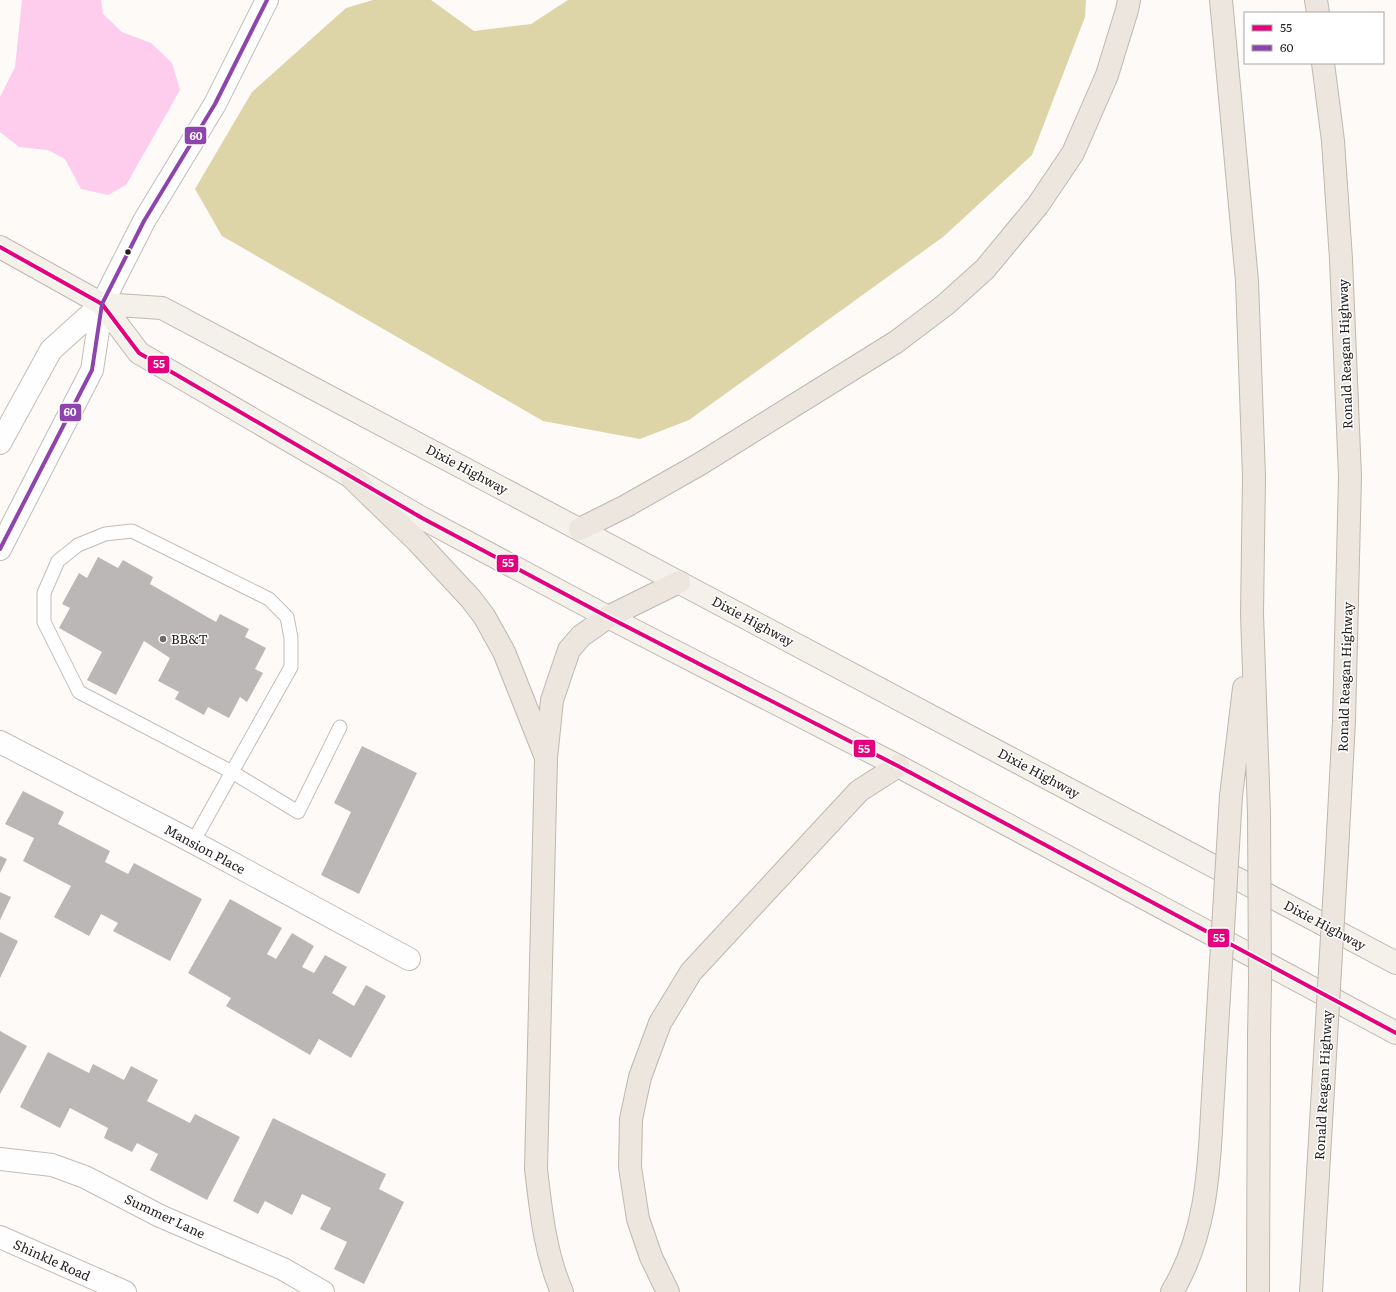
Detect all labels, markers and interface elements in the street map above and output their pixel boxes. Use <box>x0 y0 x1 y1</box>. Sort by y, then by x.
legend <box>1244 12 1384 64</box>
text: 55 <box>1280 18 1292 36</box>
text: 60 <box>1280 38 1293 56</box>
line badge: 60 <box>184 126 207 145</box>
text: 60 <box>189 127 203 143</box>
unlabelled marker <box>123 247 133 257</box>
street label: Ronald Reagan Highway <box>1332 278 1357 429</box>
line badge: 55 <box>147 355 170 374</box>
text: 55 <box>153 355 165 371</box>
line badge: 60 <box>59 403 82 422</box>
text: 60 <box>63 403 77 419</box>
street label: Dixie Highway <box>423 439 512 498</box>
line badge: 55 <box>496 554 519 573</box>
text: 55 <box>502 554 514 570</box>
street label: Dixie Highway <box>709 591 798 650</box>
street label: Ronald Reagan Highway <box>1332 601 1357 752</box>
place label: BB&T <box>171 629 208 648</box>
marker: BB&T <box>158 634 168 644</box>
line badge: 55 <box>853 739 876 758</box>
text: 55 <box>858 740 870 756</box>
street label: Dixie Highway <box>995 743 1084 802</box>
street label: Mansion Place <box>161 819 249 878</box>
street label: Dixie Highway <box>1281 895 1370 954</box>
line badge: 55 <box>1207 928 1230 948</box>
text: 55 <box>1213 929 1225 945</box>
street label: Ronald Reagan Highway <box>1309 1009 1336 1160</box>
street label: Summer Lane <box>122 1189 209 1243</box>
street label: Shinkle Road <box>11 1234 94 1285</box>

